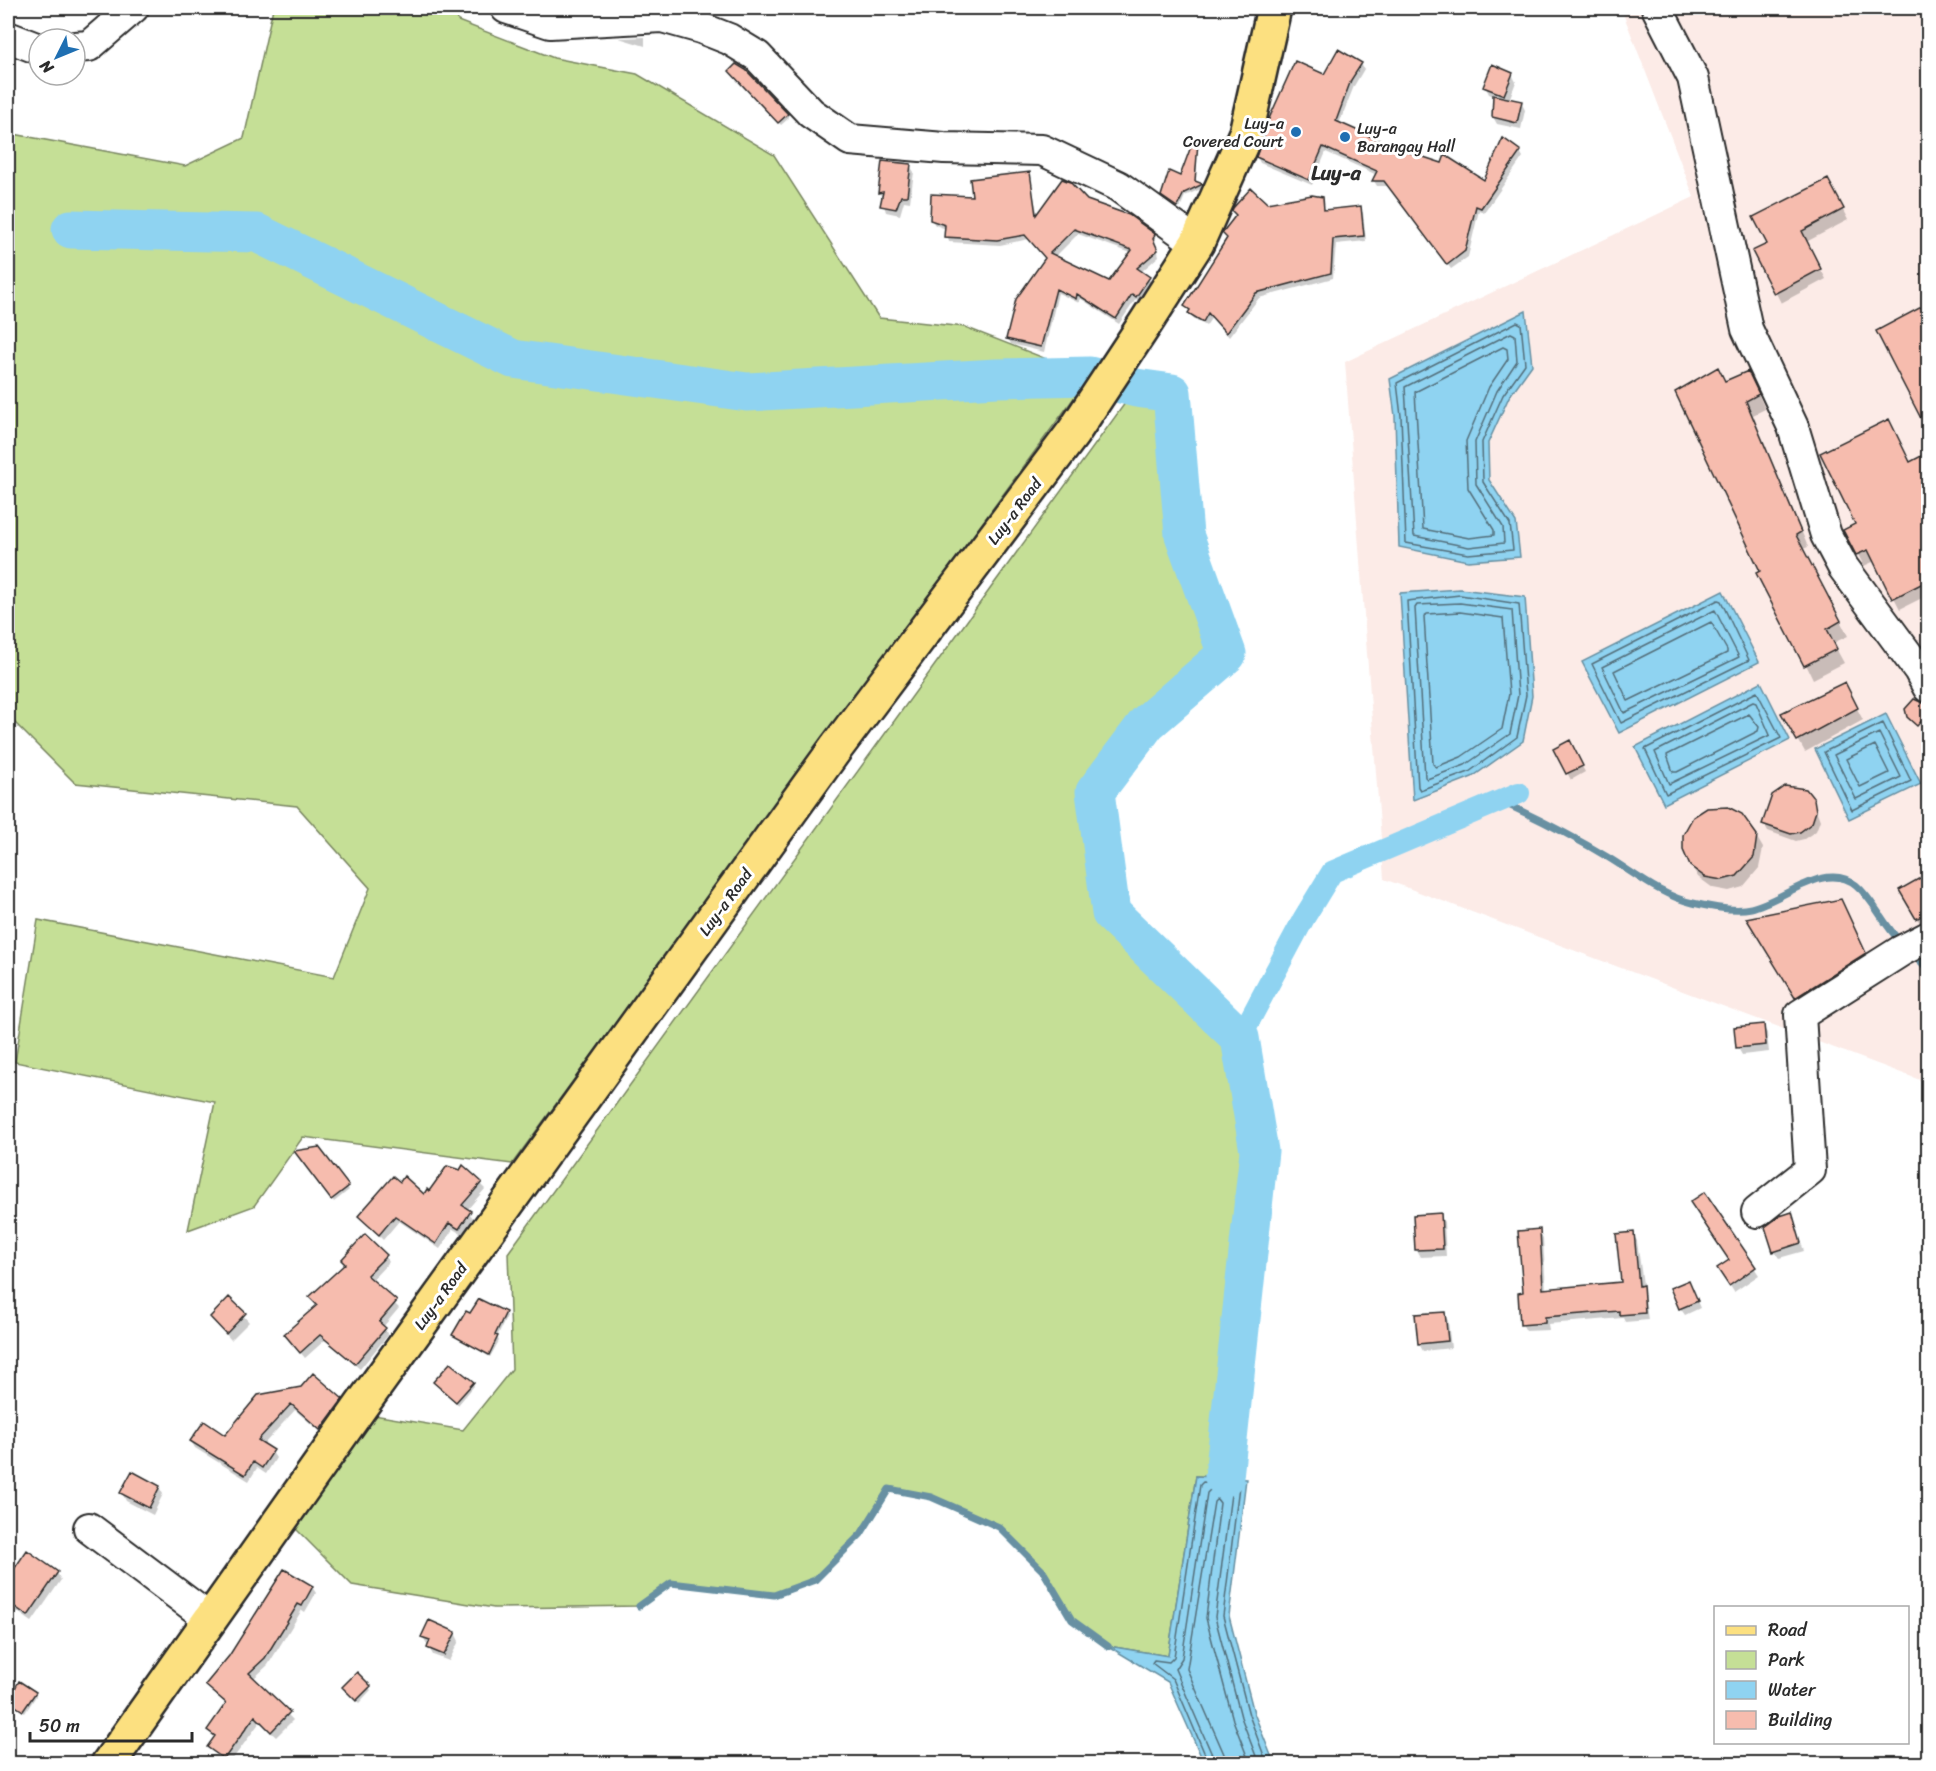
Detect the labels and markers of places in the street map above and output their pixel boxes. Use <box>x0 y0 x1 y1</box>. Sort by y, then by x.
place label: Luy-a Covered Court <box>1183 109 1285 156</box>
place label: Luy-a Barangay Hall <box>1357 114 1456 161</box>
marker: Luy-a Covered Court <box>1289 125 1303 139</box>
marker: Luy-a Barangay Hall <box>1338 130 1352 144</box>

